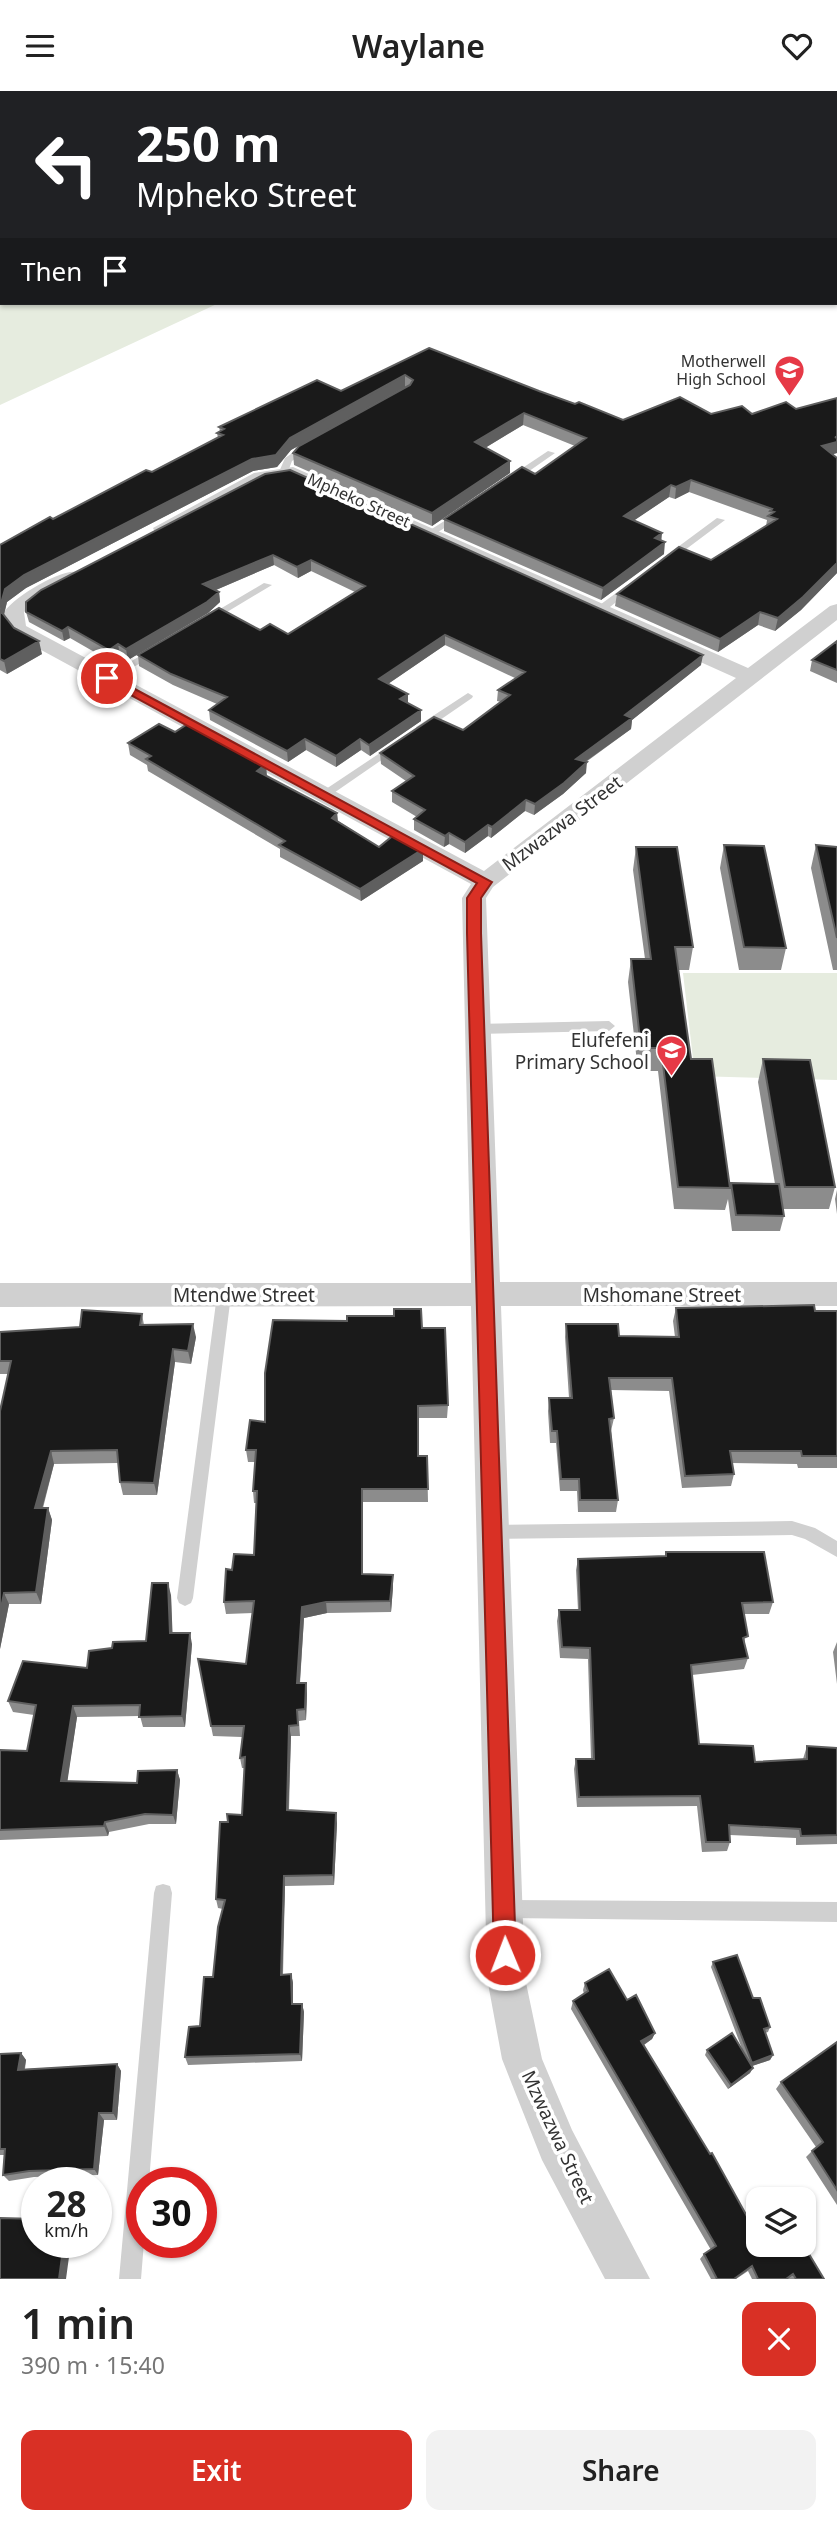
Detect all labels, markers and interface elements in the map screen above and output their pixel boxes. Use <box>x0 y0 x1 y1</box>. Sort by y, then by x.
text: Waylane <box>352 24 485 67</box>
icon: menu <box>21 27 59 65</box>
icon: heart <box>778 27 816 65</box>
text: 250 m <box>136 110 281 176</box>
icon: left <box>21 119 112 210</box>
text: Mpheko Street <box>136 173 357 216</box>
icon: arrive <box>96 252 134 290</box>
text: Then <box>21 253 82 289</box>
place label: Motherwell High School <box>676 350 766 390</box>
school or university icon: Motherwell High School <box>772 353 806 397</box>
street label: Mpheko Street <box>304 468 414 533</box>
pin <box>77 648 137 708</box>
icon: arrive <box>88 659 126 697</box>
street label: Mzwazwa Street <box>497 769 628 877</box>
place label: Elufefeni Primary School <box>515 1027 649 1075</box>
school or university icon: Elufefeni Primary School <box>655 1034 689 1078</box>
street label: Mtendwe Street <box>173 1282 315 1308</box>
street label: Mshomane Street <box>583 1282 741 1308</box>
position arrow <box>468 1918 542 1992</box>
street label: Mzwazwa Street <box>516 2066 600 2208</box>
speed limit sign: 30 <box>126 2167 217 2258</box>
text: 28 <box>46 2180 87 2227</box>
map controls <box>746 2187 816 2257</box>
button: layers <box>746 2187 816 2257</box>
text: km/h <box>44 2218 89 2242</box>
text: 1 min <box>21 2294 135 2351</box>
button: close <box>742 2302 816 2376</box>
text: 390 m · 15:40 <box>21 2349 165 2381</box>
button: Exit <box>21 2430 412 2510</box>
button: Share <box>426 2430 816 2510</box>

